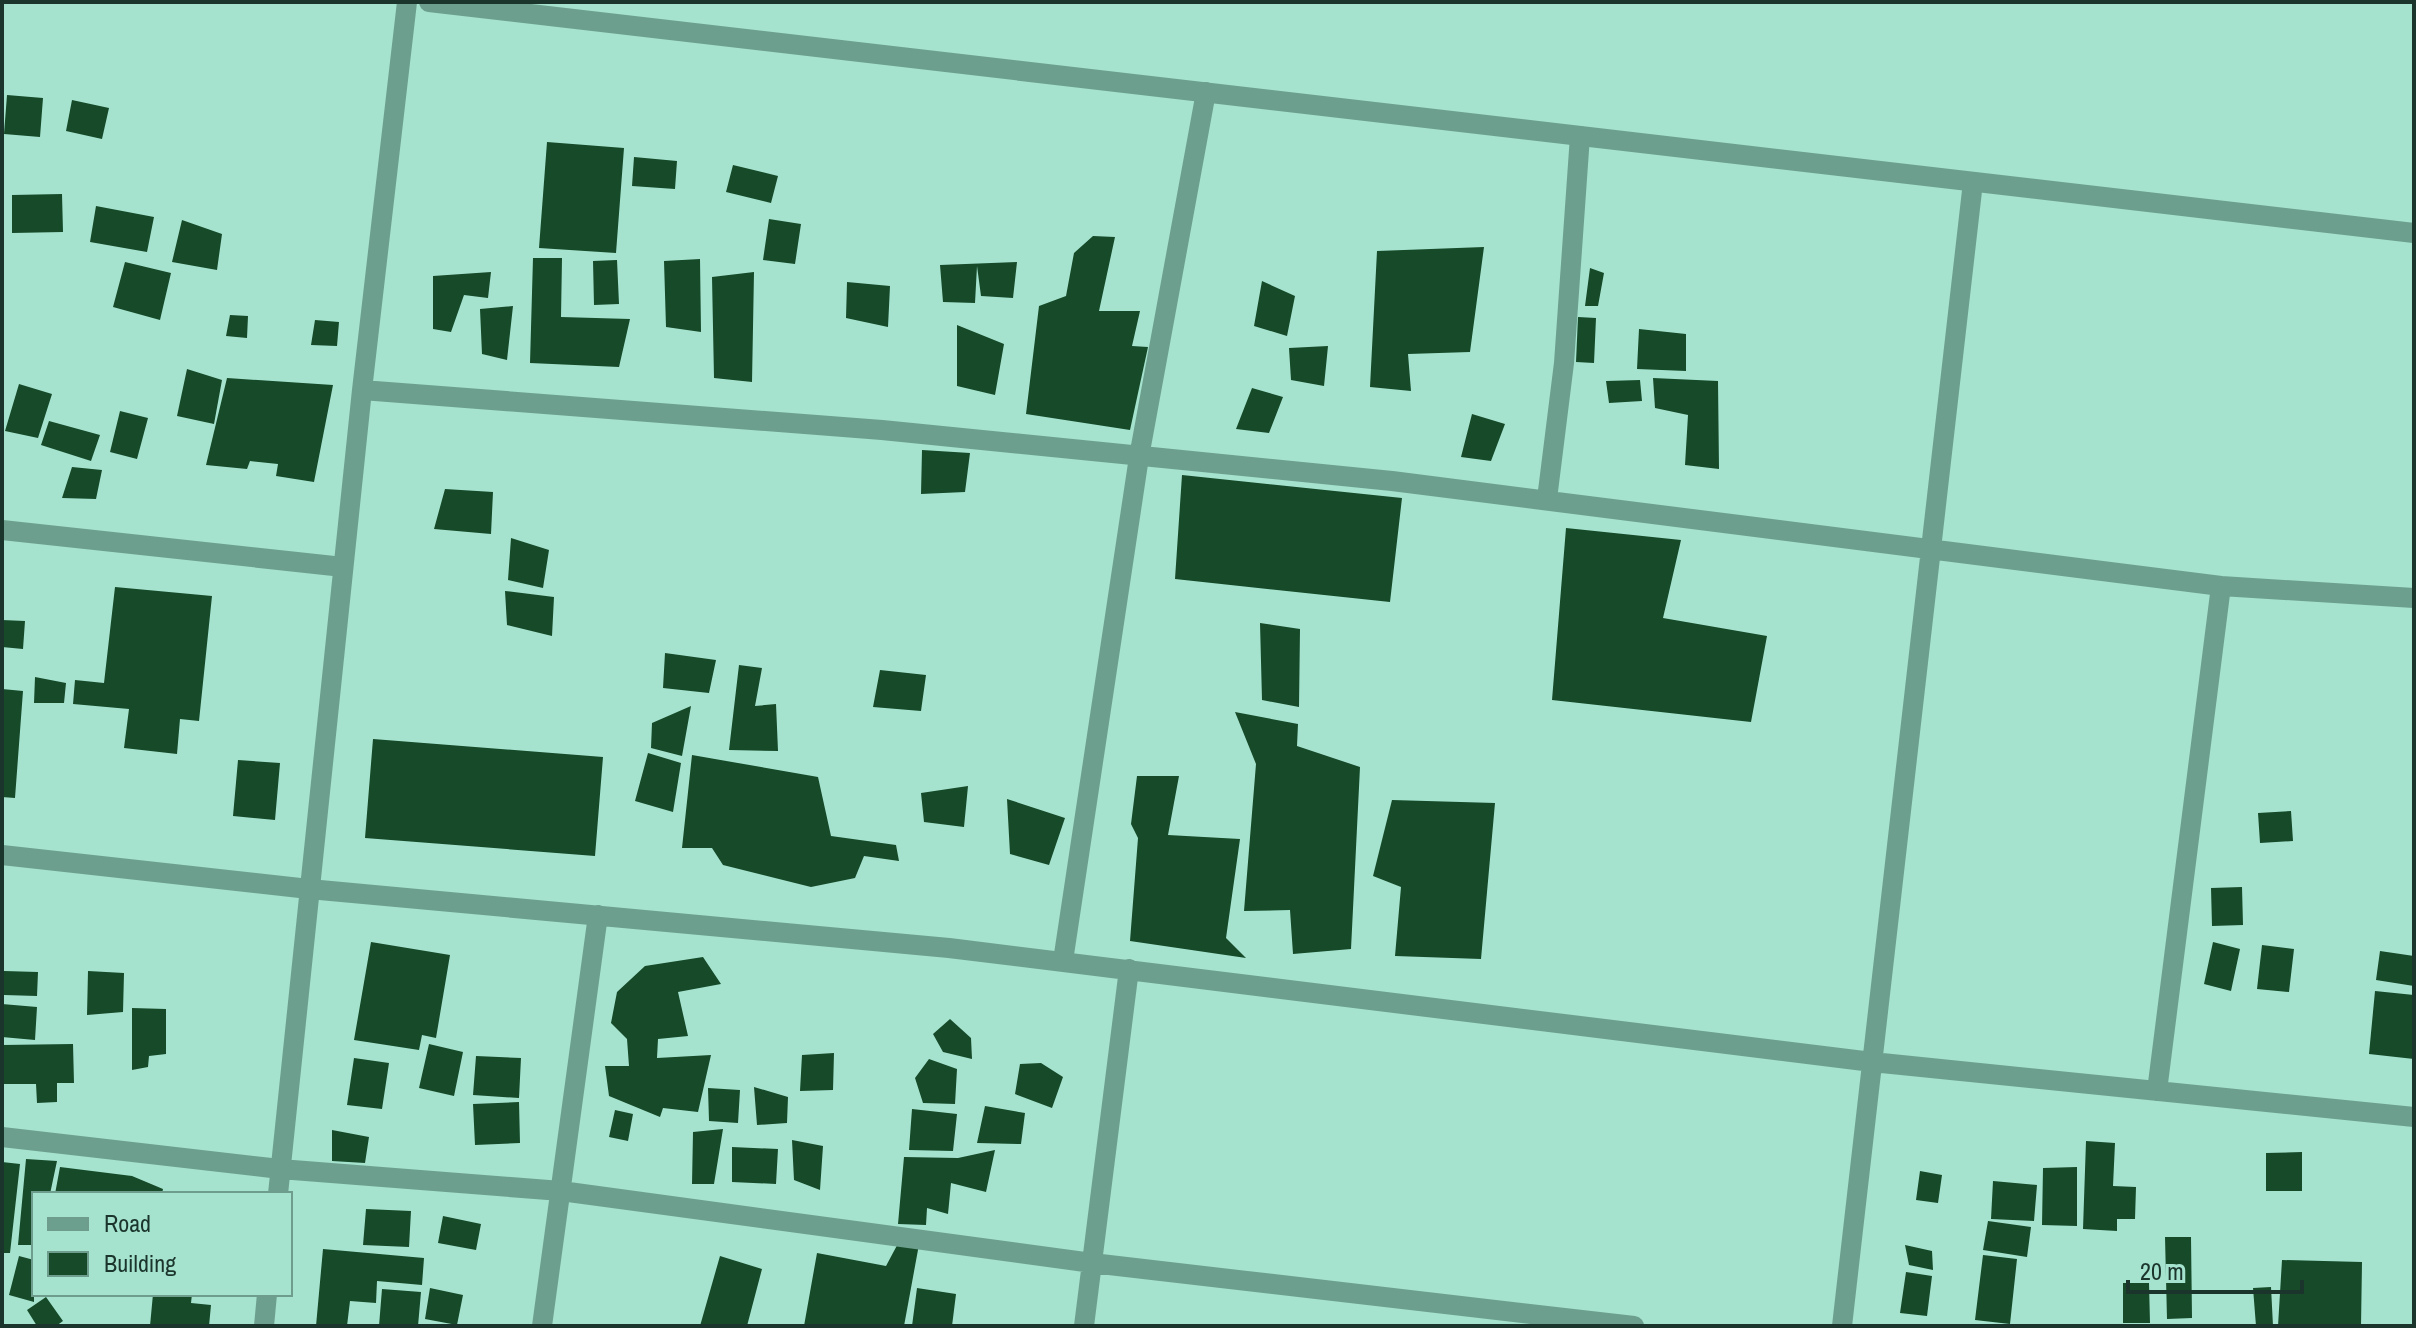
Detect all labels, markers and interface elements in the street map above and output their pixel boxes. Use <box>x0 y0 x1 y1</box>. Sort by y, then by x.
legend <box>32 1192 292 1296</box>
text: Road <box>104 1207 151 1239</box>
scale bar <box>2128 1244 2302 1294</box>
text: Building <box>104 1247 176 1279</box>
text: 20 m <box>2140 1255 2184 1287</box>

